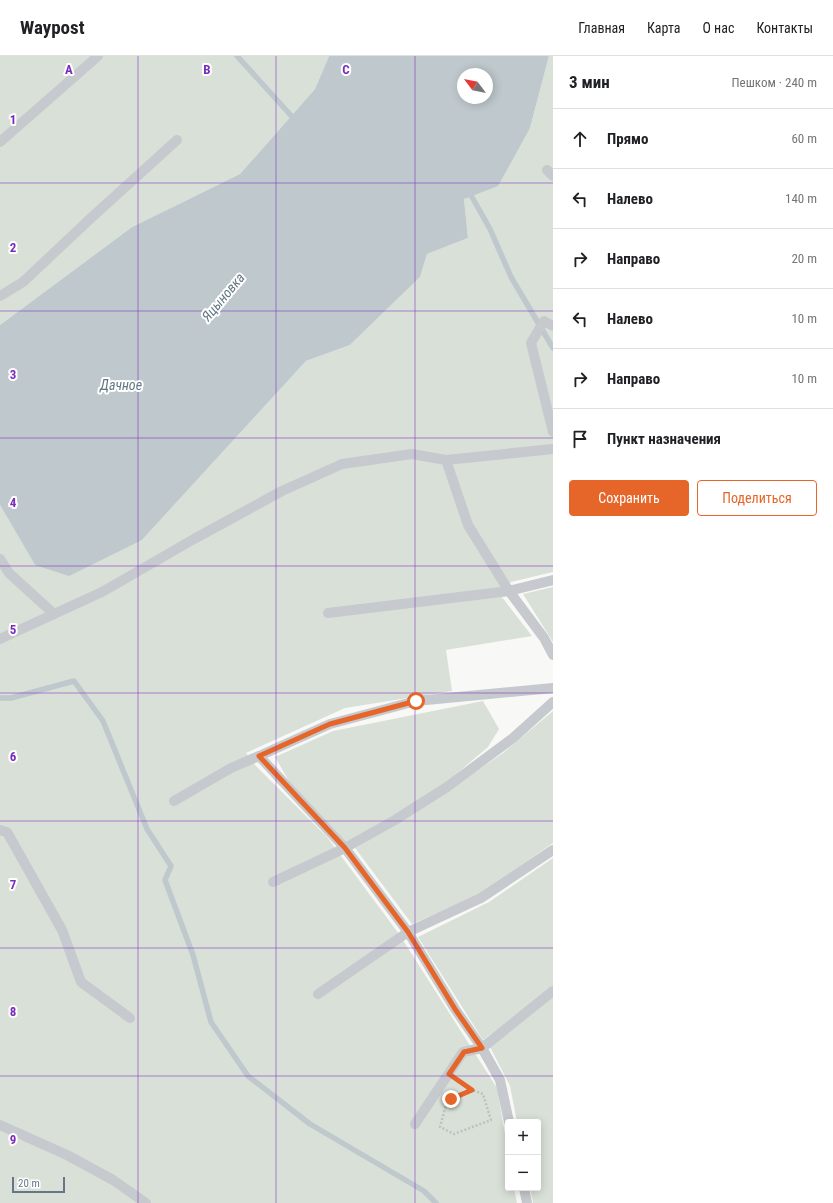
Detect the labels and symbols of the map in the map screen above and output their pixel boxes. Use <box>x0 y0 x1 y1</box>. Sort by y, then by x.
text: A <box>65 62 73 77</box>
text: B <box>203 62 211 77</box>
text: C <box>342 62 350 77</box>
north arrow <box>457 68 493 104</box>
text: 1 <box>10 112 16 127</box>
text: 2 <box>10 240 17 255</box>
water label: Яцыновка <box>198 270 248 325</box>
text: 3 <box>10 367 16 382</box>
water label: Дачное <box>99 377 142 393</box>
text: 4 <box>10 495 17 510</box>
text: 5 <box>10 622 17 637</box>
route start <box>407 692 425 710</box>
text: 6 <box>10 749 17 764</box>
text: 7 <box>10 877 17 892</box>
text: 8 <box>10 1004 16 1019</box>
route end <box>442 1090 460 1108</box>
text: 9 <box>10 1132 16 1147</box>
scale bar <box>12 1175 65 1194</box>

